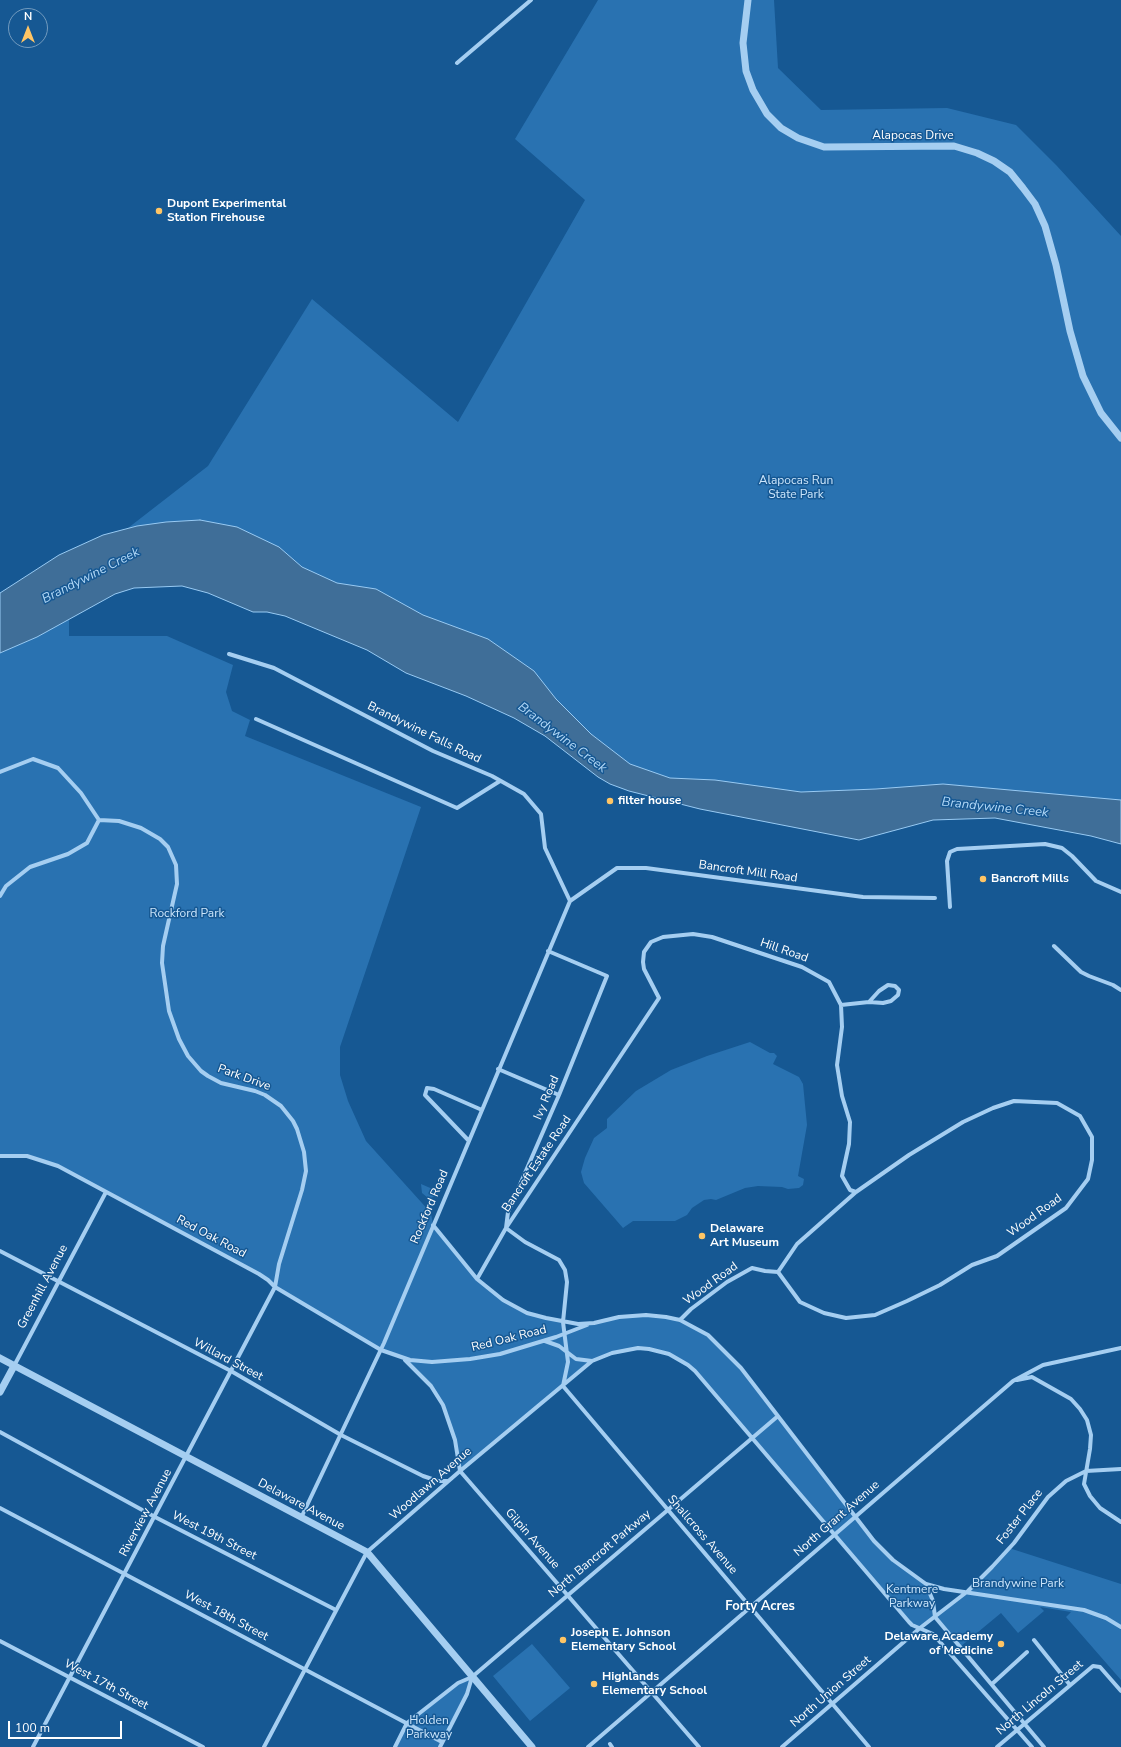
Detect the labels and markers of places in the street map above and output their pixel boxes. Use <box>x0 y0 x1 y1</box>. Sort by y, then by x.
place label: Dupont Experimental Station Firehouse <box>167 197 286 225</box>
marker: Dupont Experimental Station Firehouse <box>154 206 164 216</box>
place label: filter house <box>618 794 681 808</box>
marker: filter house <box>605 796 615 806</box>
place label: Bancroft Mills <box>991 872 1069 886</box>
marker: Bancroft Mills <box>978 874 988 884</box>
place label: Delaware Art Museum <box>710 1222 779 1250</box>
marker: Delaware Art Museum <box>697 1231 707 1241</box>
place label: Joseph E. Johnson Elementary School <box>571 1626 676 1654</box>
place label: Delaware Academy of Medicine <box>884 1630 993 1658</box>
marker: Joseph E. Johnson Elementary School <box>558 1635 568 1645</box>
marker: Delaware Academy of Medicine <box>996 1639 1006 1649</box>
place label: Highlands Elementary School <box>602 1670 707 1698</box>
marker: Highlands Elementary School <box>589 1679 599 1689</box>

